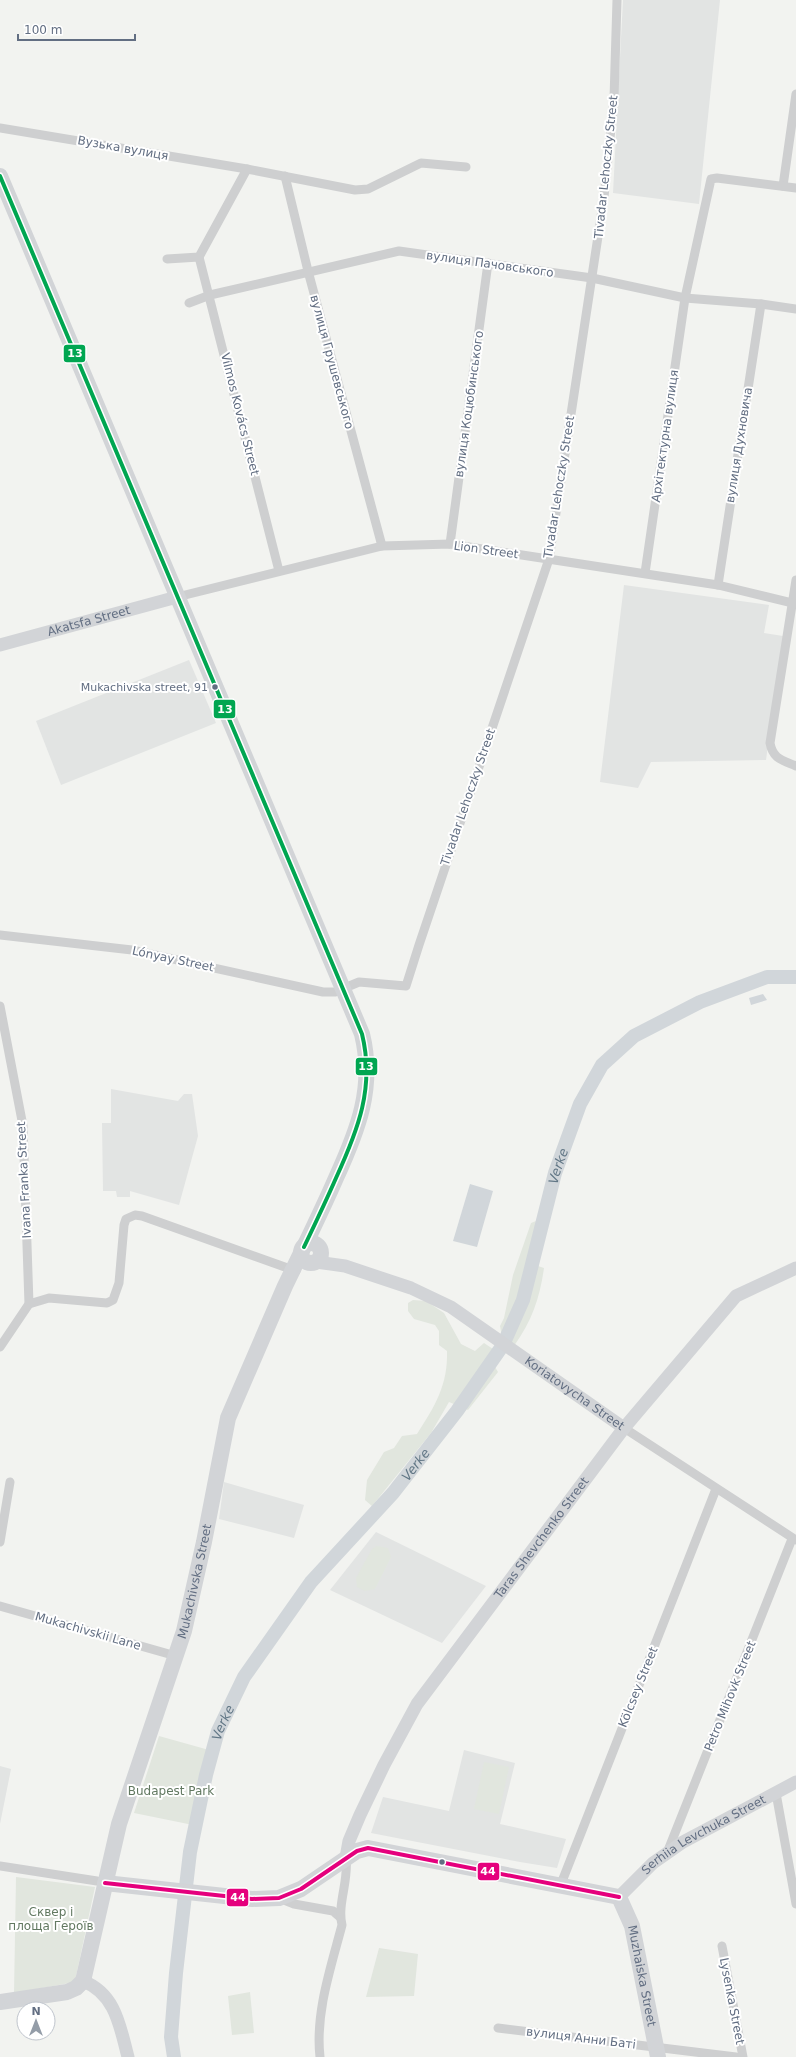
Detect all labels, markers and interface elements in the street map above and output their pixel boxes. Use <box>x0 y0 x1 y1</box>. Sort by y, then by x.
scale bar <box>18 16 135 42</box>
text: 100 m <box>24 23 62 37</box>
street label: Tivadar Lehoczky Street <box>591 94 621 240</box>
street label: Вузька вулиця <box>76 133 170 163</box>
street label: вулиця Пачовського <box>425 248 555 280</box>
street label: вулиця Грушевського <box>307 293 357 431</box>
street label: вулиця Коцюбинського <box>452 330 486 478</box>
line badge: 13 <box>63 344 86 363</box>
text: 13 <box>67 347 83 360</box>
street label: Vilmos Kovács Street <box>218 351 262 477</box>
street label: Архітектурна вулиця <box>649 369 681 503</box>
street label: вулиця Духновича <box>723 386 755 504</box>
street label: Tivadar Lehoczky Street <box>541 414 577 560</box>
street label: Lion Street <box>453 539 520 562</box>
street label: Akatsfa Street <box>46 603 132 639</box>
place label: Mukachivska street, 91 <box>81 681 208 694</box>
marker: Mukachivska street, 91 <box>210 682 220 692</box>
line badge: 13 <box>213 699 236 719</box>
text: 13 <box>217 703 233 716</box>
street label: Tivadar Lehoczky Street <box>438 726 498 868</box>
street label: Lónyay Street <box>131 943 215 975</box>
line badge: 13 <box>355 1057 378 1076</box>
text: 13 <box>358 1060 374 1073</box>
street label: Ivana Franka Street <box>14 1121 34 1239</box>
water label: Verke <box>546 1146 571 1185</box>
street label: Koriatovycha Street <box>522 1354 627 1433</box>
water label: Verke <box>398 1445 433 1484</box>
street label: Taras Shevchenko Street <box>491 1474 592 1602</box>
street label: Mukachivska Street <box>175 1522 214 1641</box>
street label: Mukachivskii Lane <box>33 1609 143 1653</box>
street label: Petro Mihovk Street <box>701 1639 759 1753</box>
street label: Kölcsey Street <box>615 1644 661 1729</box>
water label: Verke <box>209 1703 237 1742</box>
park label: Budapest Park <box>128 1784 214 1798</box>
street label: Serhiia Levchuka Street <box>639 1792 768 1877</box>
unlabelled marker <box>437 1857 447 1867</box>
line badge: 44 <box>477 1862 500 1881</box>
text: 44 <box>480 1865 496 1878</box>
line badge: 44 <box>226 1888 249 1907</box>
text: 44 <box>230 1891 246 1904</box>
park label: Сквер і площа Героїв <box>8 1905 94 1933</box>
street label: Muzhaiska Street <box>625 1924 659 2028</box>
street label: Lysenka Street <box>717 1956 747 2046</box>
north arrow <box>16 2001 56 2041</box>
text: N <box>31 2005 41 2018</box>
street label: вулиця Анни Баті <box>525 2024 637 2052</box>

